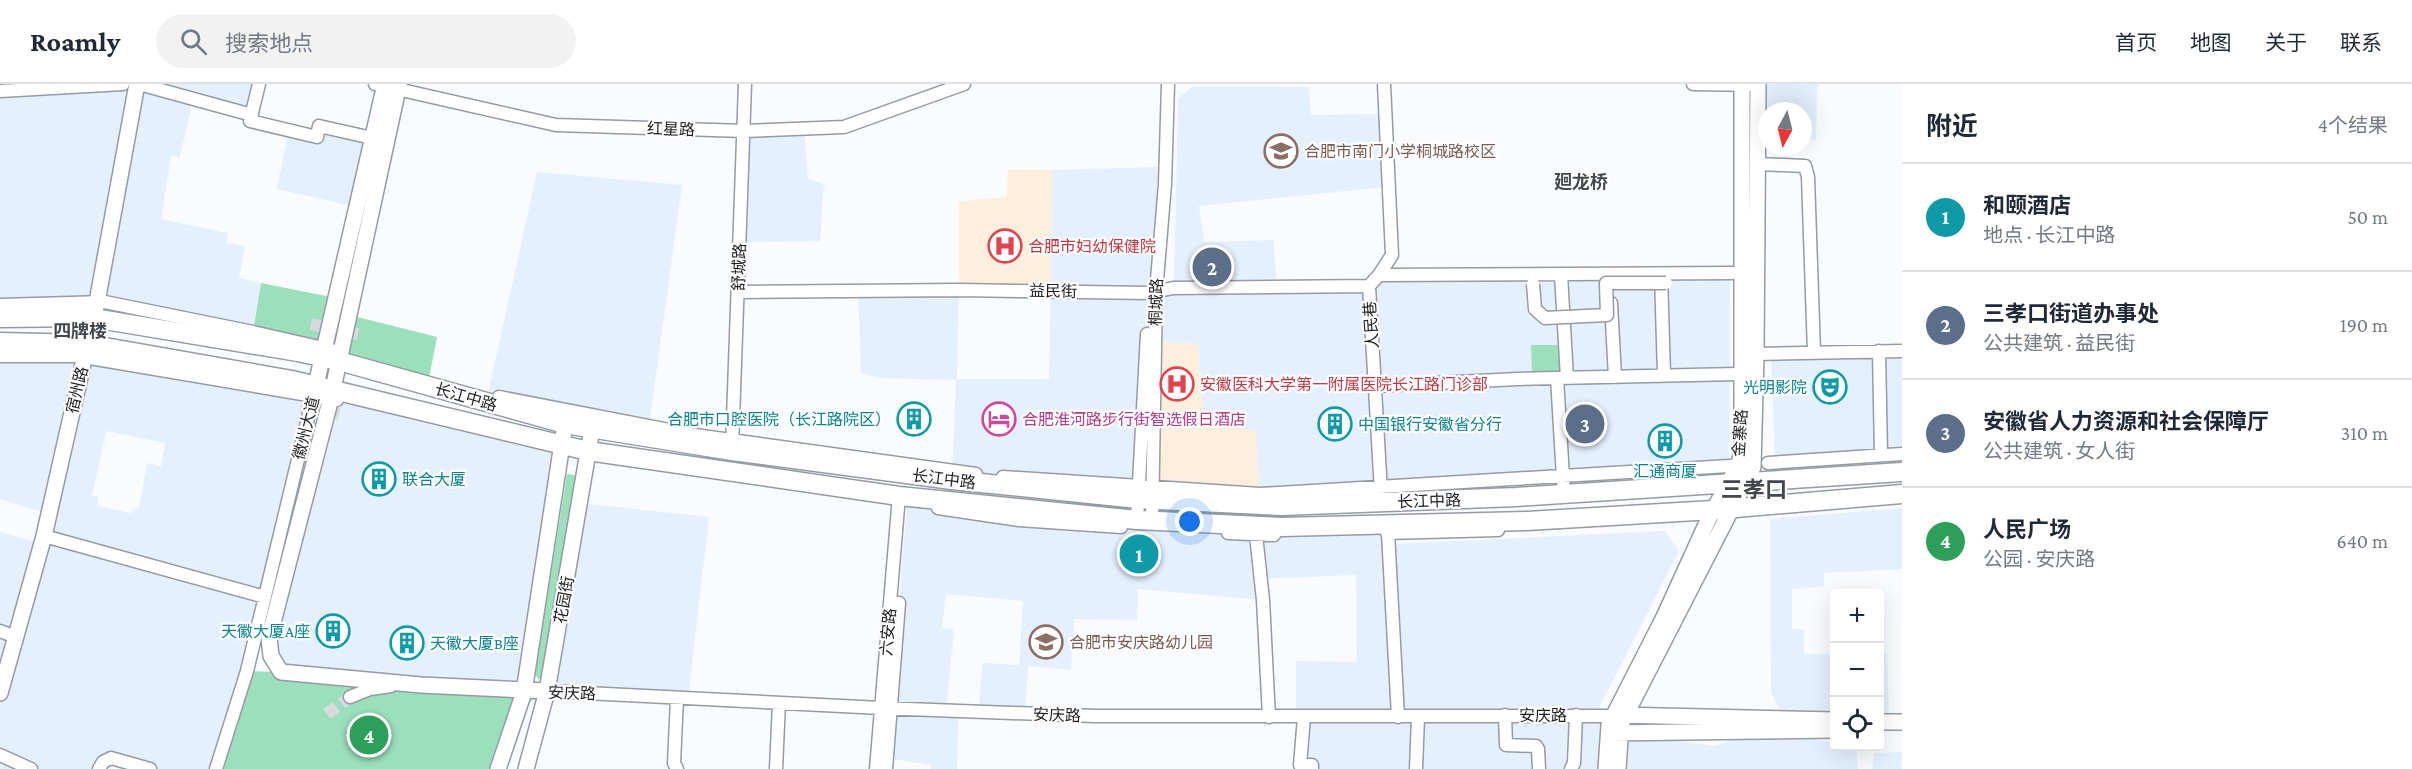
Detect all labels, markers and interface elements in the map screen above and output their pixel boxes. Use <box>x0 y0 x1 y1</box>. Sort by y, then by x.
search box <box>156 14 576 68</box>
icon: search <box>177 25 210 58</box>
text: Roamly <box>30 26 120 57</box>
text: 搜索地点 <box>225 31 313 56</box>
text: 首页 <box>2115 31 2157 55</box>
text: 地图 <box>2190 31 2232 55</box>
text: 关于 <box>2265 31 2307 55</box>
text: 联系 <box>2340 31 2382 55</box>
north arrow <box>1758 102 1812 156</box>
text: 附近 <box>1926 112 1978 141</box>
text: 4个结果 <box>2318 114 2388 136</box>
street label: 红星路 <box>647 120 695 138</box>
school or university icon: 合肥市南门小学桐城路校区 <box>1263 133 1299 169</box>
place label: 合肥市南门小学桐城路校区 <box>1304 143 1496 160</box>
district label: 廻龙桥 <box>1554 172 1608 192</box>
text: 和颐酒店 <box>1983 193 2071 218</box>
text: 1 <box>1942 206 1949 228</box>
text: 50 m <box>2347 206 2388 228</box>
text: 地点 · 长江中路 <box>1983 224 2115 246</box>
hospital icon: 合肥市妇幼保健院 <box>987 228 1023 264</box>
place label: 合肥市妇幼保健院 <box>1028 238 1156 255</box>
street label: 舒城路 <box>730 243 748 291</box>
pin: 2 <box>1192 244 1232 290</box>
street label: 桐城路 <box>1147 278 1165 326</box>
street label: 益民街 <box>1029 282 1077 300</box>
street label: 人民巷 <box>1361 300 1381 350</box>
text: 三孝口街道办事处 <box>1983 301 2159 326</box>
text: 2 <box>1940 314 1951 336</box>
text: 190 m <box>2340 314 2388 336</box>
district label: 四牌楼 <box>53 321 107 341</box>
text: 公共建筑 · 益民街 <box>1983 332 2135 354</box>
street label: 宿州路 <box>63 365 91 415</box>
hospital icon: 安徽医科大学第一附属医院长江路门诊部 <box>1159 366 1195 402</box>
theatre icon: 光明影院 <box>1812 369 1848 405</box>
place label: 安徽医科大学第一附属医院长江路门诊部 <box>1200 376 1488 393</box>
place label: 光明影院 <box>1743 379 1807 396</box>
street label: 长江中路 <box>433 380 499 414</box>
street label: 徽州大道 <box>290 395 322 461</box>
building icon: 合肥市口腔医院（长江路院区） <box>896 401 932 437</box>
hotel icon: 合肥淮河路步行街智选假日酒店 <box>981 401 1017 437</box>
pin: 3 <box>1566 402 1604 446</box>
building icon: 中国银行安徽省分行 <box>1317 406 1353 442</box>
street label: 金寨路 <box>1730 408 1750 458</box>
text: 安徽省人力资源和社会保障厅 <box>1983 409 2269 434</box>
place label: 合肥市口腔医院（长江路院区） <box>667 411 891 428</box>
place label: 合肥淮河路步行街智选假日酒店 <box>1022 411 1246 428</box>
place label: 中国银行安徽省分行 <box>1358 416 1502 433</box>
text: 3 <box>1941 422 1950 444</box>
text: 310 m <box>2341 422 2388 444</box>
building icon: 汇通商厦 <box>1647 423 1683 459</box>
text: 公共建筑 · 女人街 <box>1983 440 2135 462</box>
building icon: 联合大厦 <box>361 461 397 497</box>
place label: 汇通商厦 <box>1633 463 1697 480</box>
street label: 长江中路 <box>911 467 977 491</box>
place label: 联合大厦 <box>402 471 466 488</box>
district label: 三孝口 <box>1721 477 1787 502</box>
street label: 长江中路 <box>1397 491 1461 511</box>
your location <box>1175 507 1204 536</box>
text: 人民广场 <box>1983 517 2071 542</box>
text: 4 <box>1940 530 1951 552</box>
text: 640 m <box>2336 530 2388 552</box>
pin: 1 <box>1120 532 1158 576</box>
text: 公园 · 安庆路 <box>1983 548 2095 570</box>
street label: 花园街 <box>551 575 577 625</box>
map controls <box>1830 589 1884 751</box>
button: + <box>1830 589 1884 643</box>
street label: 六安路 <box>877 607 899 657</box>
building icon: 天徽大厦A座 <box>315 613 351 649</box>
place label: 天徽大厦A座 <box>221 623 310 640</box>
school or university icon: 合肥市安庆路幼儿园 <box>1028 624 1064 660</box>
building icon: 天徽大厦B座 <box>389 625 425 661</box>
place label: 合肥市安庆路幼儿园 <box>1069 634 1213 651</box>
place label: 天徽大厦B座 <box>430 635 519 652</box>
button: − <box>1830 643 1884 697</box>
street label: 安庆路 <box>548 684 596 702</box>
button: locate <box>1830 697 1884 751</box>
street label: 安庆路 <box>1033 706 1081 724</box>
street label: 安庆路 <box>1519 707 1567 724</box>
pin: 4 <box>350 712 388 758</box>

